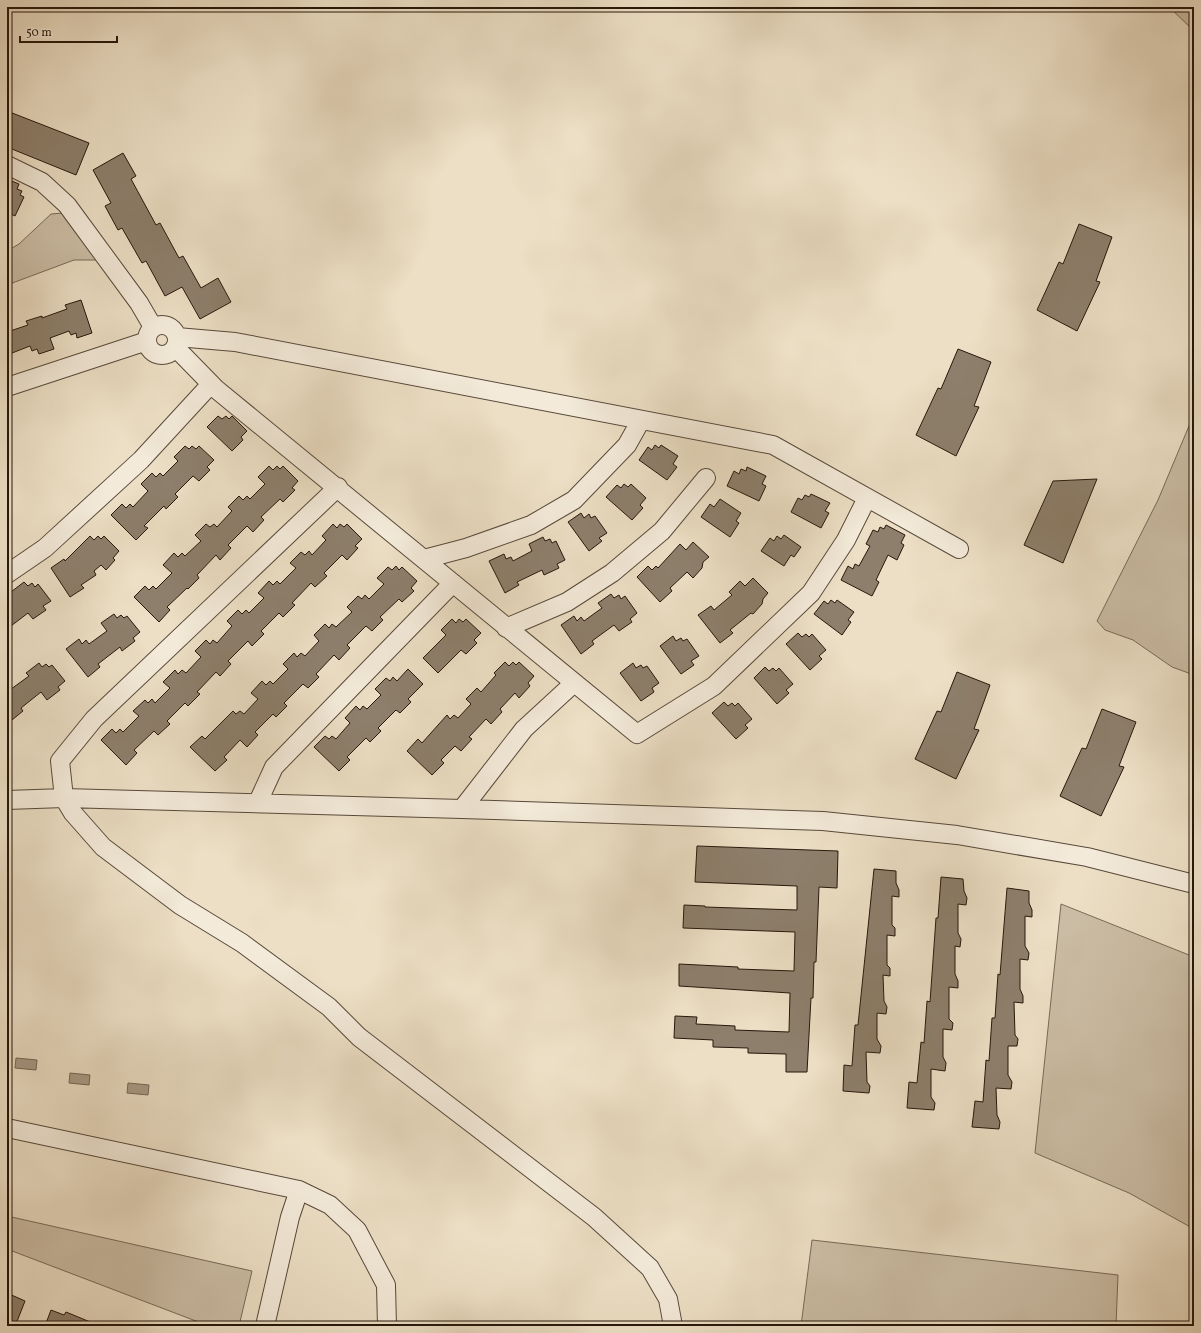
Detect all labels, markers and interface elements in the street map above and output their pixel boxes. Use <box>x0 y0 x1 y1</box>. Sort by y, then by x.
scale bar <box>20 18 117 44</box>
text: 50 m <box>26 25 52 41</box>

